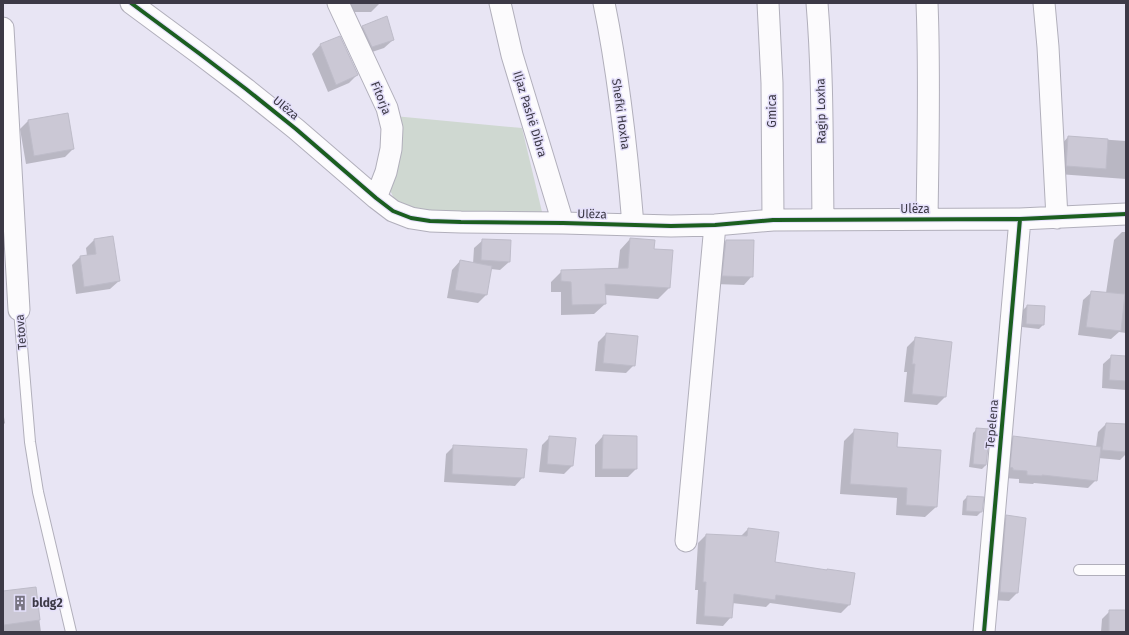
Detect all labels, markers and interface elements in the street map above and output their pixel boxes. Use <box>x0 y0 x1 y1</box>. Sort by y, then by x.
street label: Iljaz Pashë Dibra <box>510 69 550 159</box>
street label: Shefki Hoxha <box>609 78 633 150</box>
street label: Ragip Loxha <box>813 78 829 144</box>
street label: Fitorja <box>368 79 394 117</box>
street label: Ulëza <box>270 93 302 123</box>
street label: Gmica <box>765 94 779 128</box>
street label: Ulëza <box>900 202 930 216</box>
street label: Ulëza <box>577 207 607 221</box>
street label: Tetova <box>12 314 30 350</box>
street label: Tepelena <box>983 399 1001 449</box>
building icon: bldg2 <box>11 594 29 612</box>
place label: bldg2 <box>32 596 63 610</box>

